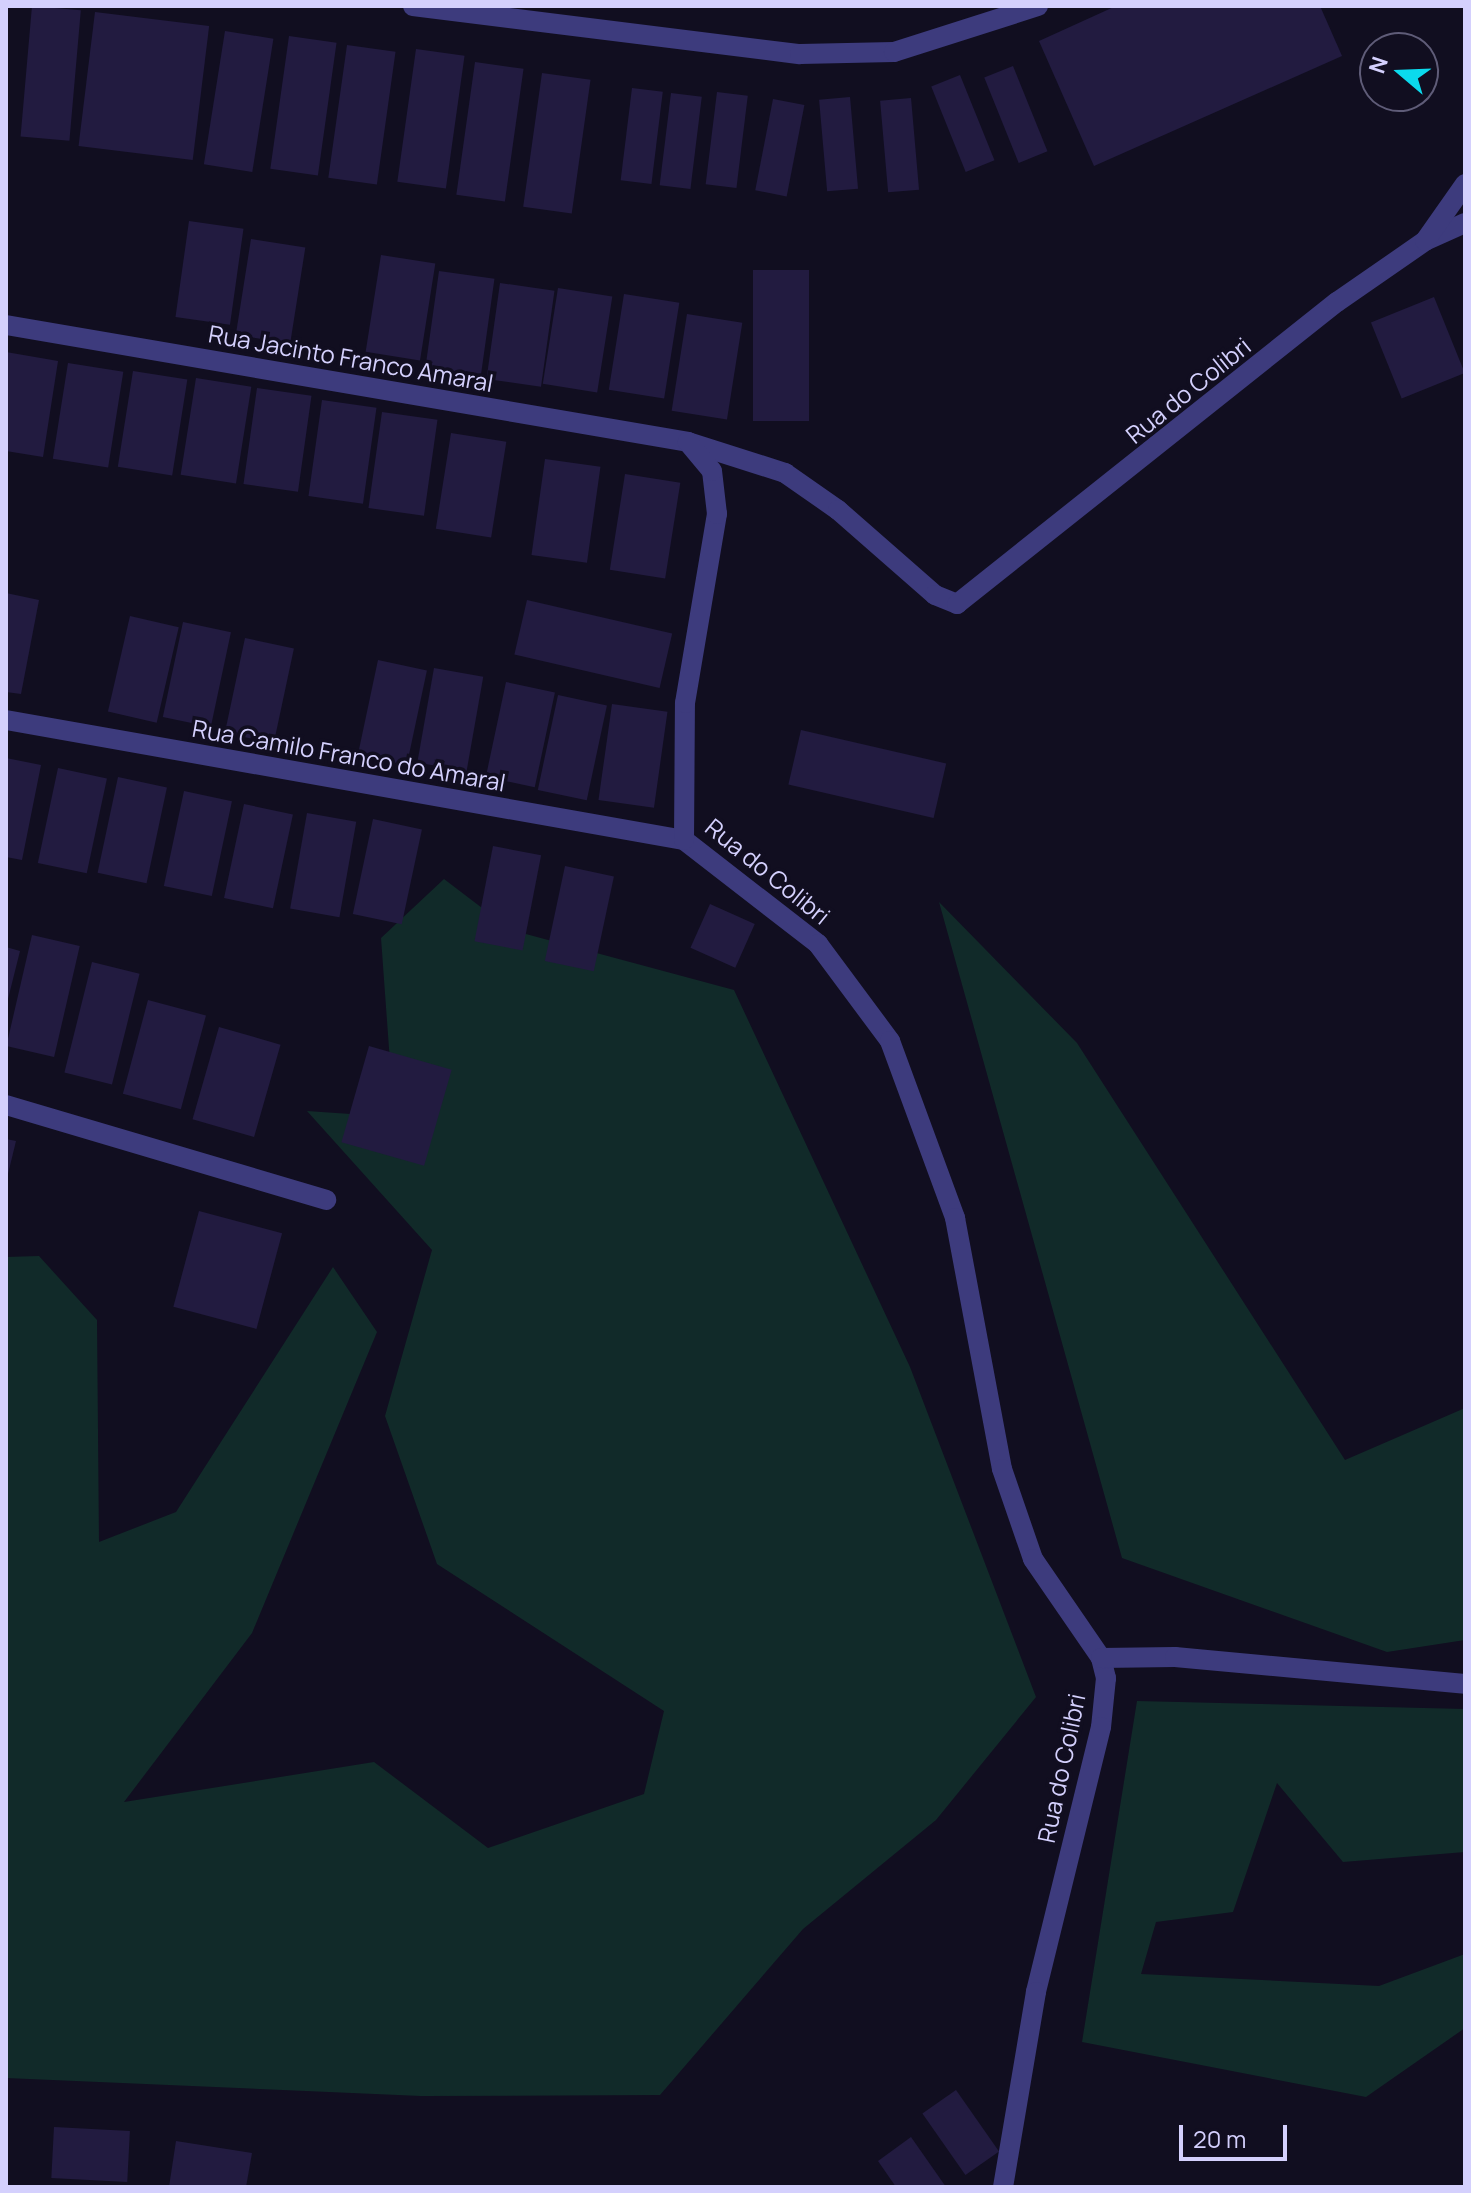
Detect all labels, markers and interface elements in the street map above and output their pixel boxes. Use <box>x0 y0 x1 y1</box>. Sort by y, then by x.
north arrow <box>1359 32 1439 112</box>
text: N <box>1361 52 1395 77</box>
street label: Rua Jacinto Franco Amaral <box>206 319 496 397</box>
street label: Rua do Colibri <box>1120 331 1256 449</box>
street label: Rua Camilo Franco do Amaral <box>190 713 508 797</box>
street label: Rua do Colibri <box>700 812 836 930</box>
street label: Rua do Colibri <box>1031 1691 1091 1845</box>
scale bar <box>1183 2109 1291 2159</box>
text: 20 m <box>1193 2122 1246 2155</box>

